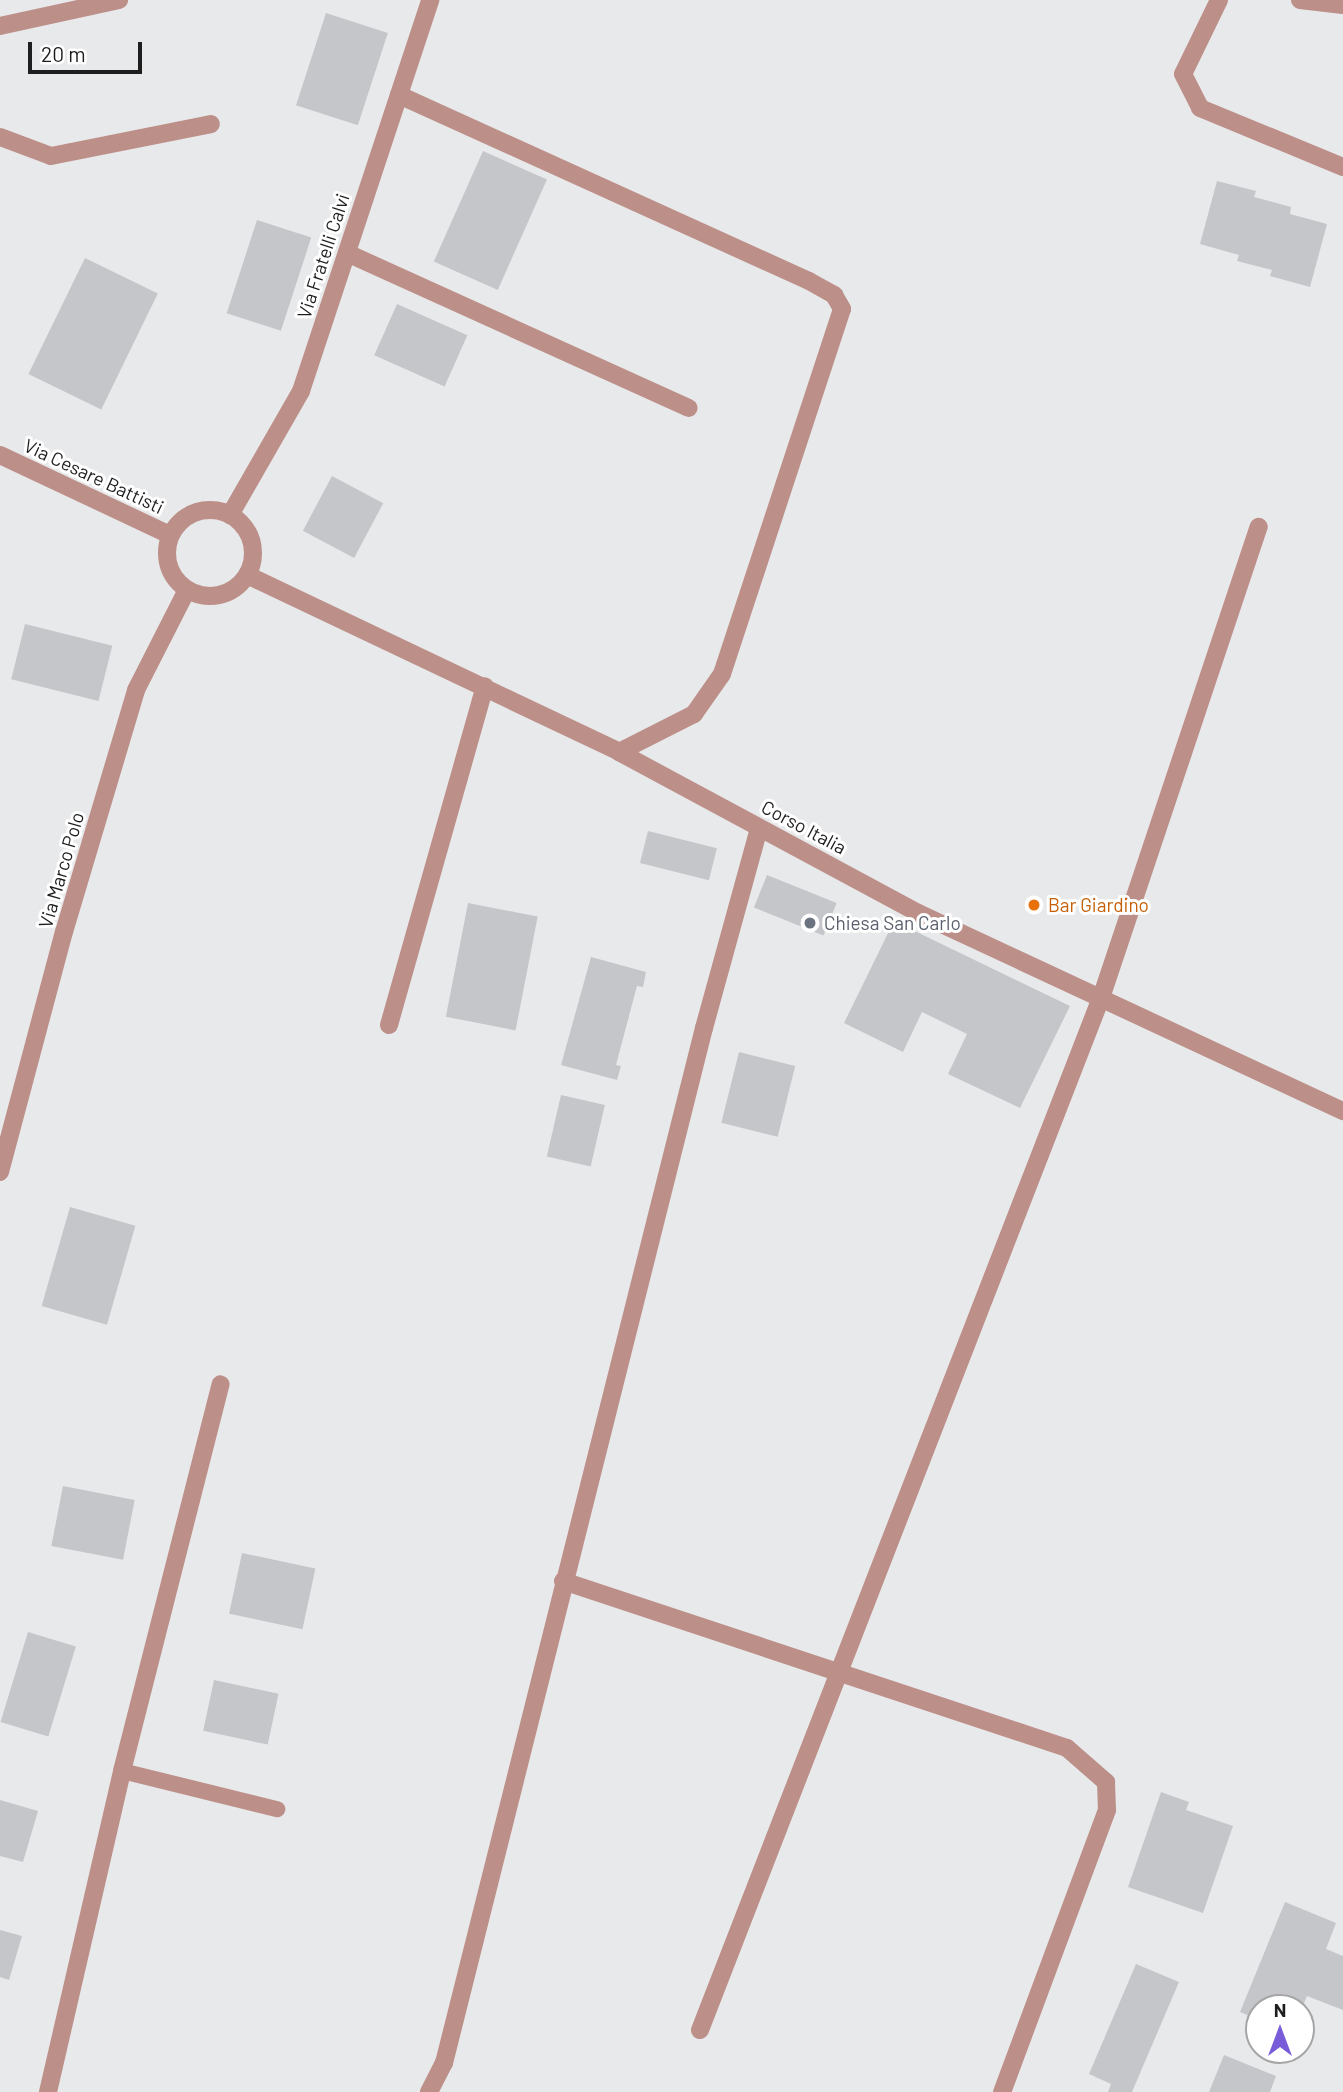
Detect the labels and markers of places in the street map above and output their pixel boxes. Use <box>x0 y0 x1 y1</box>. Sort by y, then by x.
place label: Bar Giardino <box>1048 894 1149 916</box>
marker: Bar Giardino <box>1026 897 1042 913</box>
place label: Chiesa San Carlo <box>824 912 961 934</box>
marker: Chiesa San Carlo <box>802 915 818 931</box>

